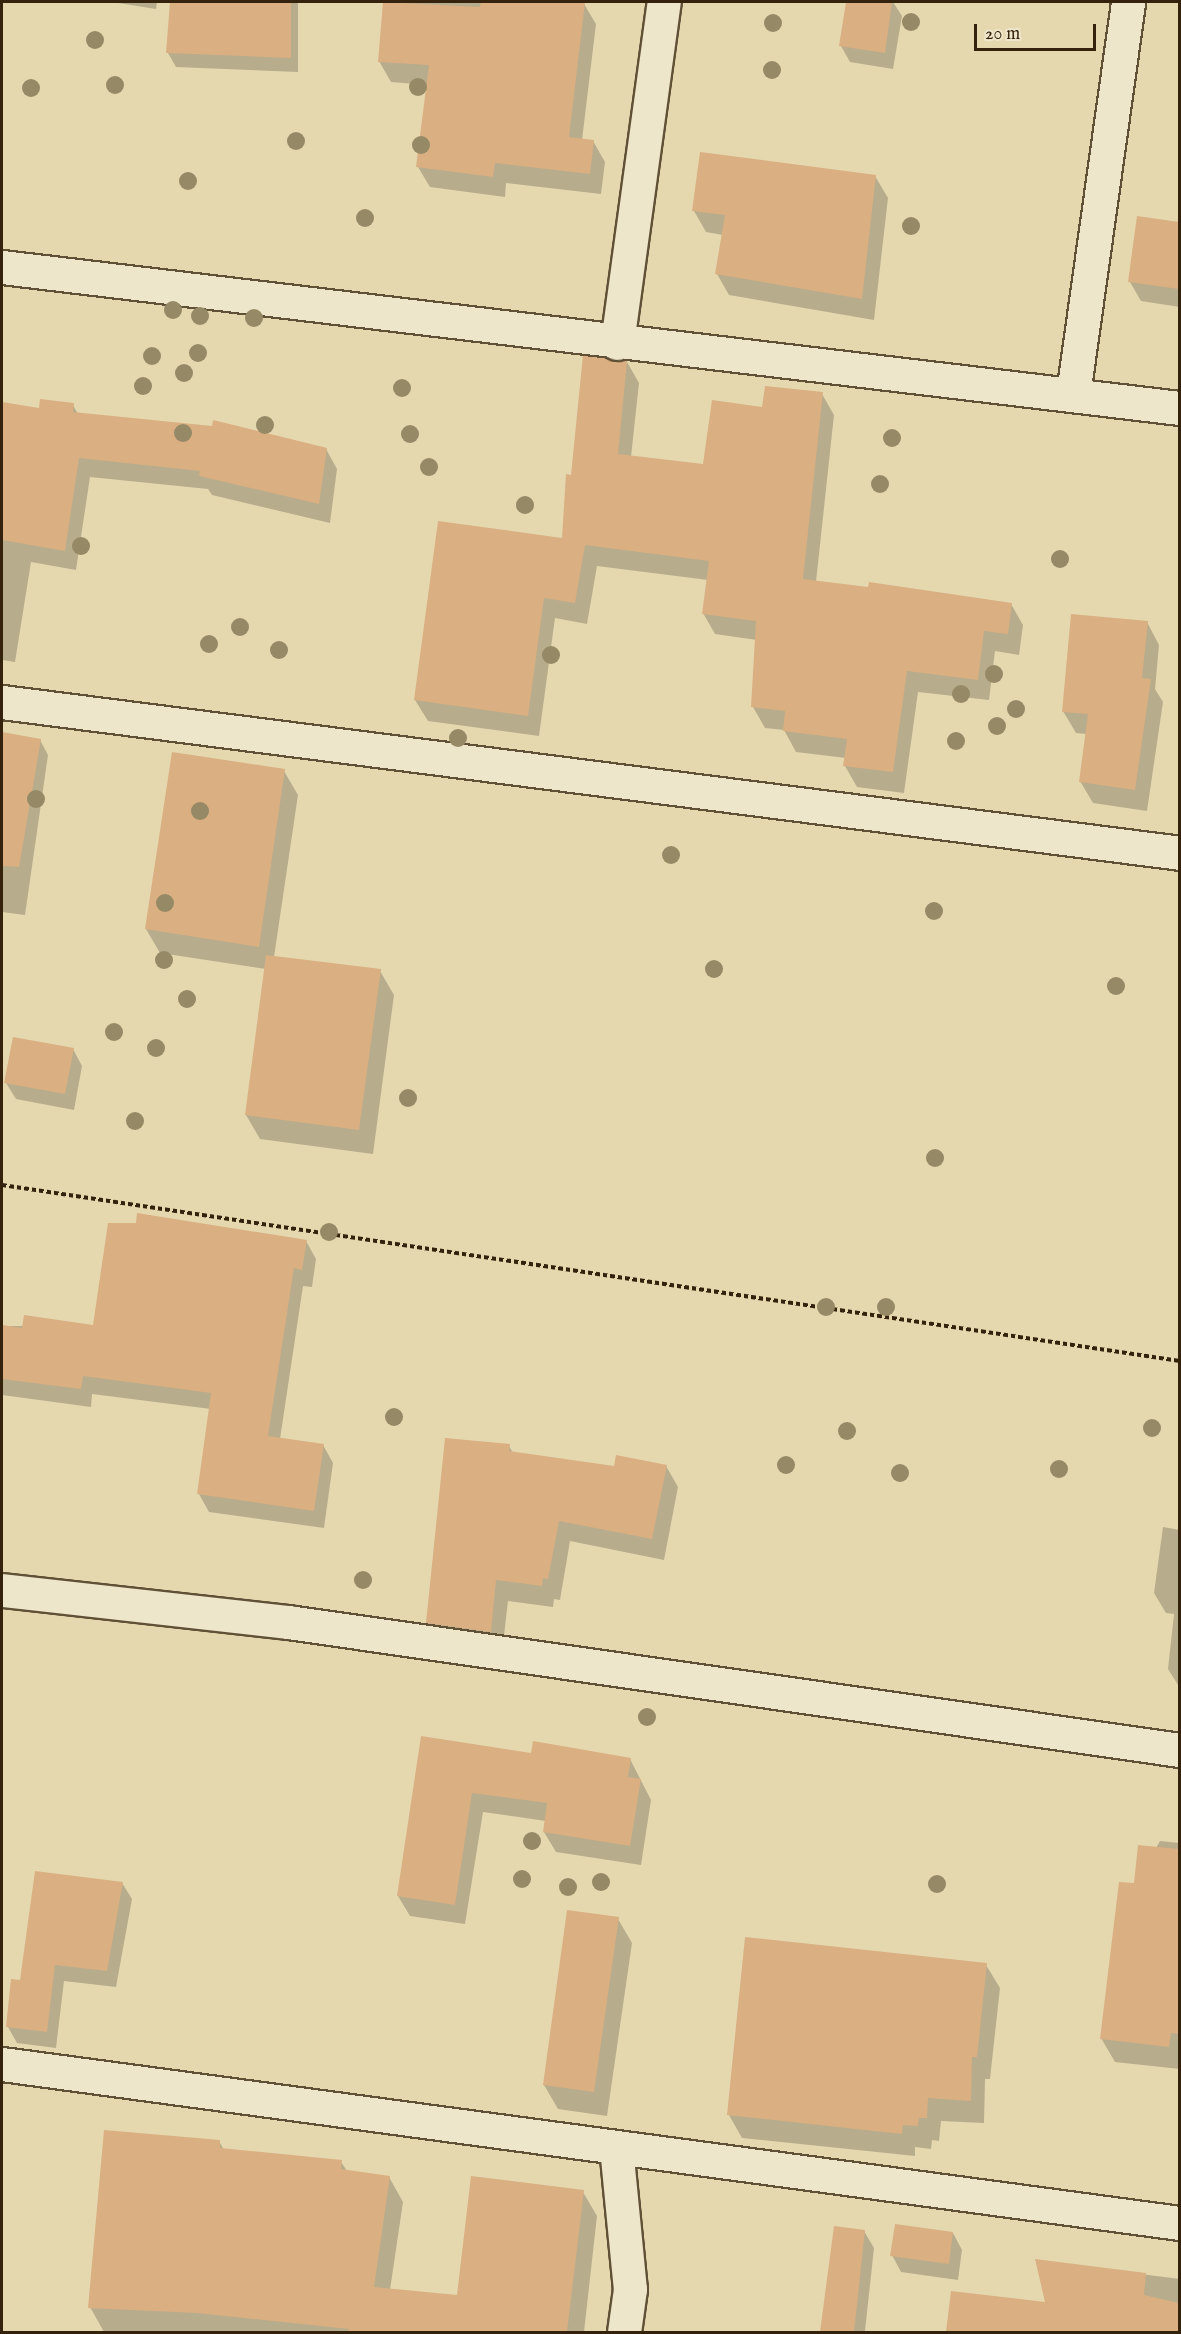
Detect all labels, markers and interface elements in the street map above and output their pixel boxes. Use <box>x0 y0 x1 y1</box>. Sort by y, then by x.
scale bar <box>977 12 1098 50</box>
text: 20 m <box>985 23 1020 46</box>

